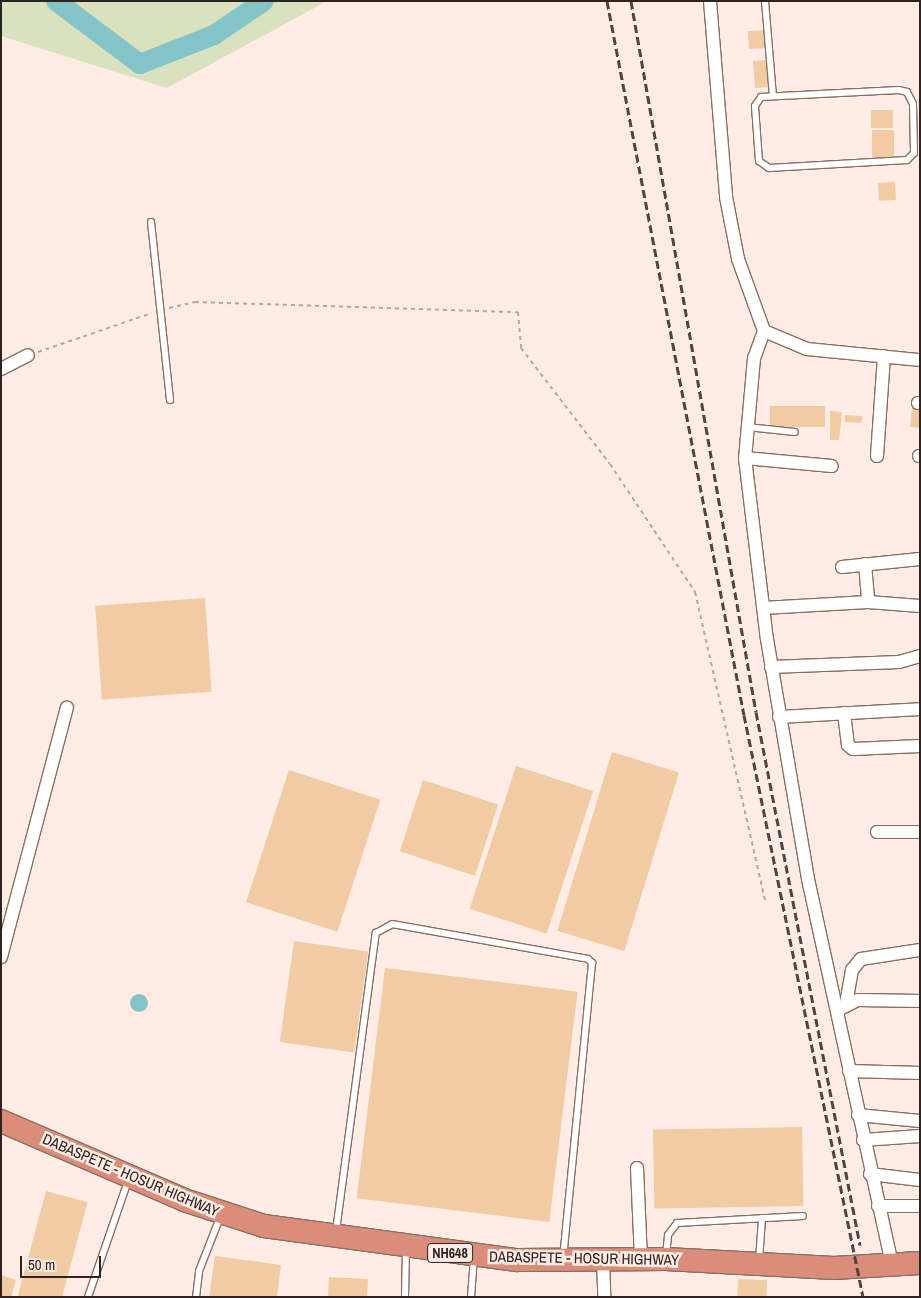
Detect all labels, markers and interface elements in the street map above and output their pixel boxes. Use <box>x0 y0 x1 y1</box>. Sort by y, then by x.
street label: DABASPETE - HOSUR HIGHWAY <box>40 1130 222 1220</box>
road number: NH648 <box>426 1242 474 1264</box>
scale bar <box>22 1246 104 1278</box>
street label: DABASPETE - HOSUR HIGHWAY <box>489 1247 679 1269</box>
text: 50 m <box>28 1254 55 1275</box>

